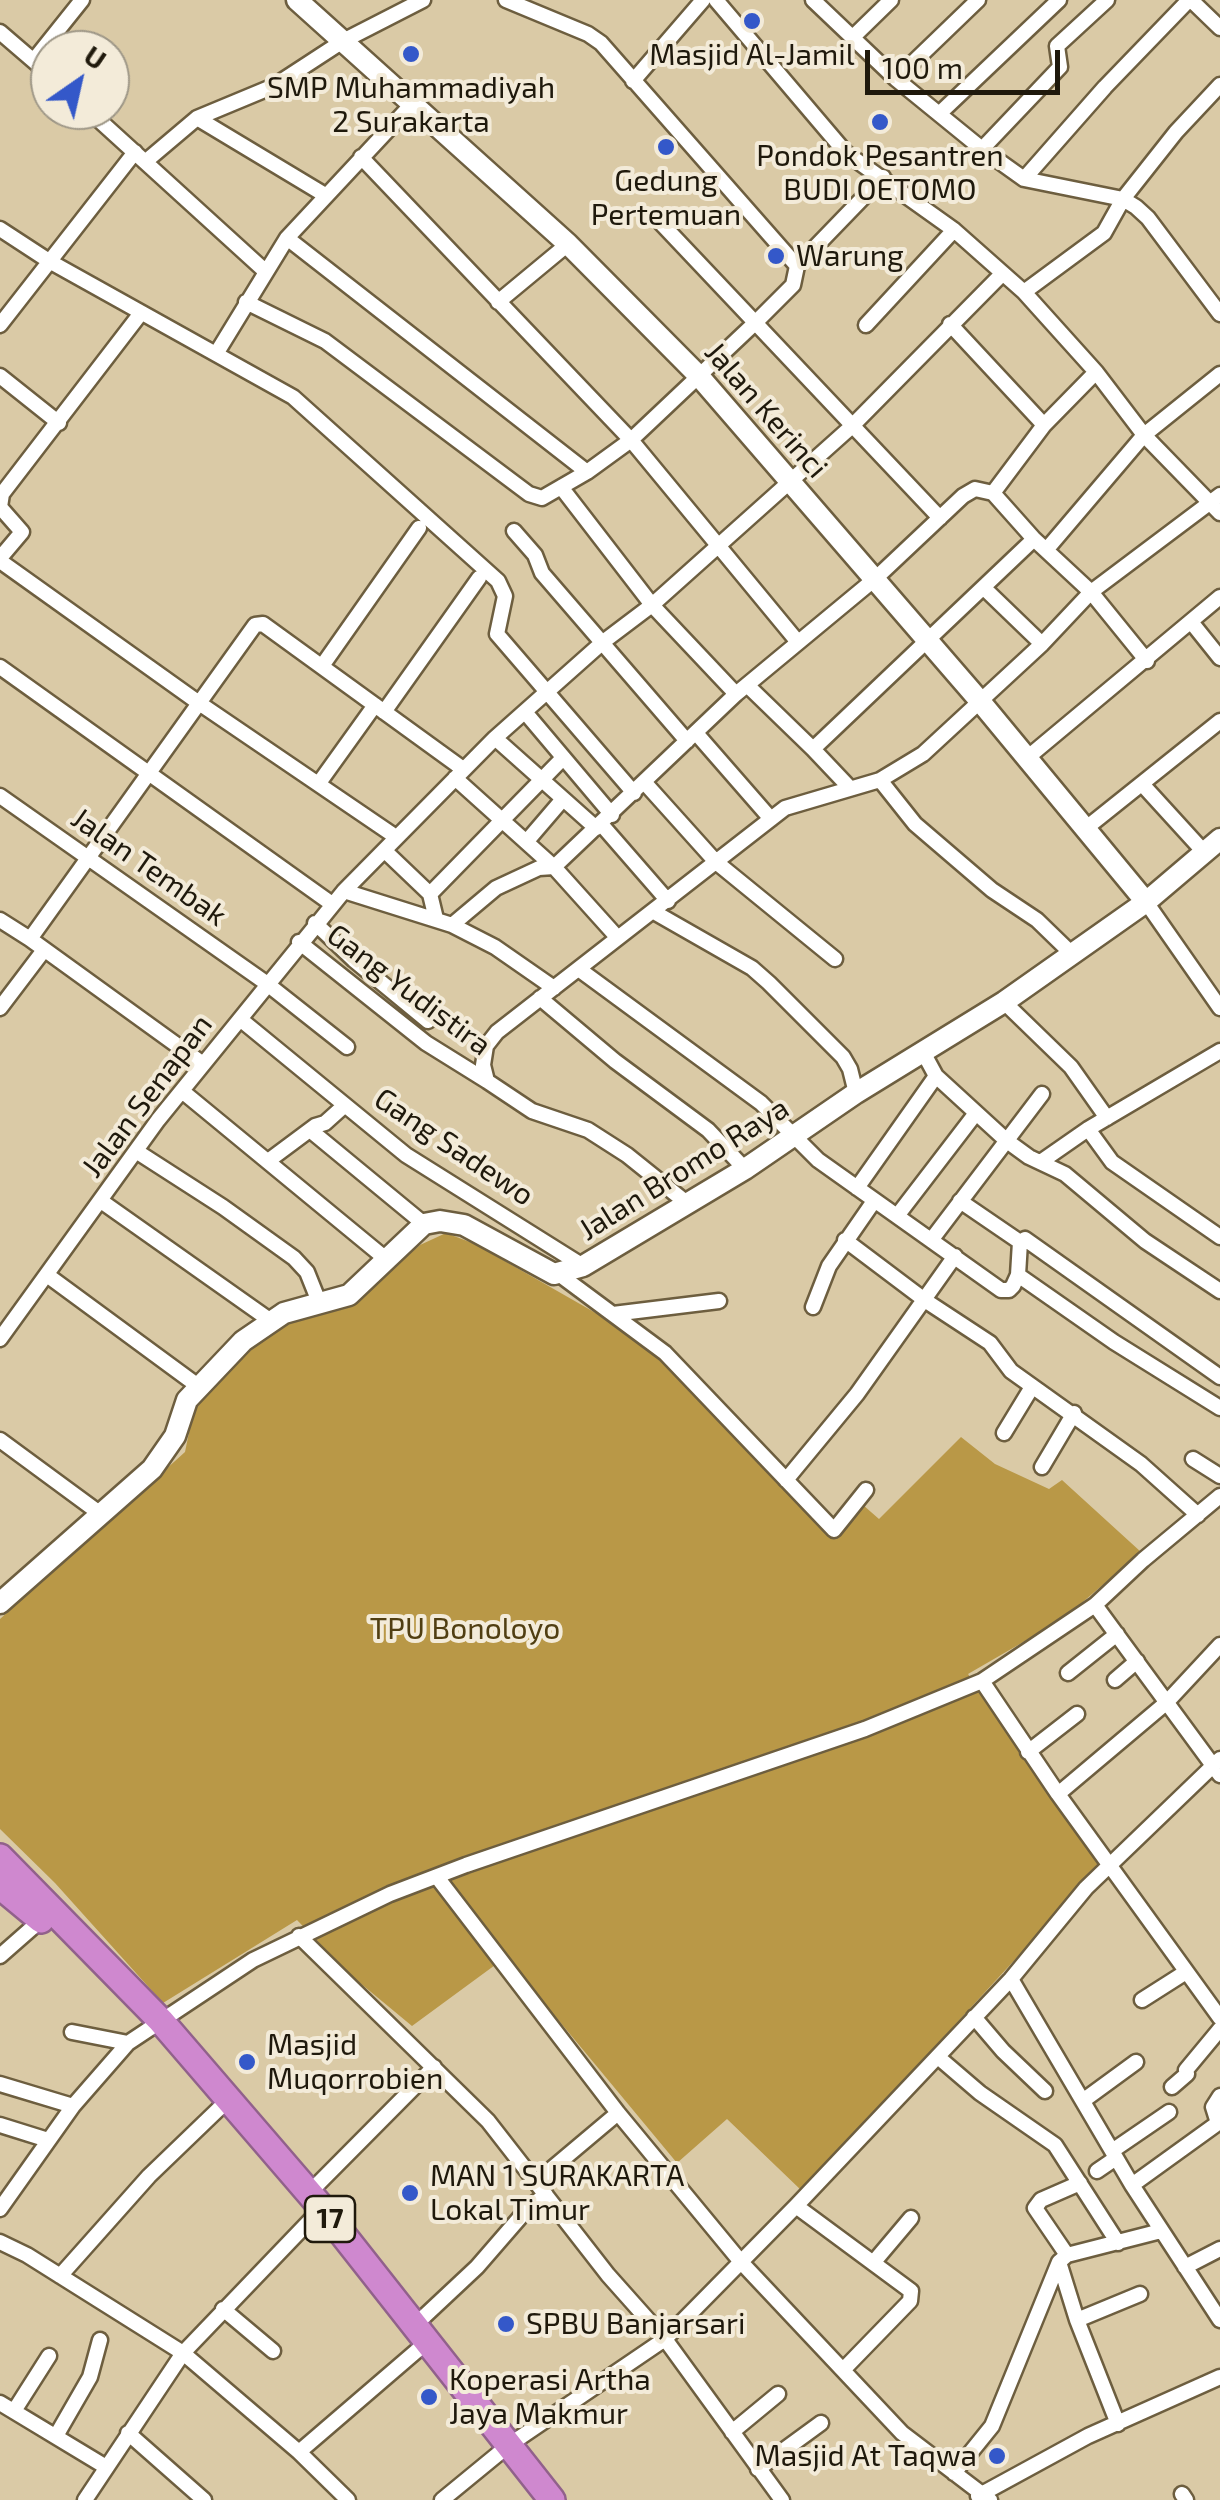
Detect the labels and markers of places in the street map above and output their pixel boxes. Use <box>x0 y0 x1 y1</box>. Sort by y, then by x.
marker: Masjid Al-Jamil <box>741 10 763 32</box>
place label: Masjid Al-Jamil <box>649 37 855 73</box>
marker: SMP Muhammadiyah 2 Surakarta <box>400 43 422 65</box>
place label: SMP Muhammadiyah 2 Surakarta <box>267 70 555 140</box>
marker: Pondok Pesantren BUDI OETOMO <box>869 111 891 133</box>
marker: Gedung Pertemuan <box>655 136 677 158</box>
place label: Pondok Pesantren BUDI OETOMO <box>756 138 1004 208</box>
place label: Gedung Pertemuan <box>591 163 741 234</box>
place label: Warung <box>796 238 904 274</box>
marker: Warung <box>765 245 787 267</box>
place label: Masjid Muqorrobien <box>267 2027 443 2098</box>
marker: Masjid Muqorrobien <box>236 2051 258 2073</box>
place label: MAN 1 SURAKARTA Lokal Timur <box>430 2158 684 2228</box>
marker: MAN 1 SURAKARTA Lokal Timur <box>399 2182 421 2204</box>
place label: SPBU Banjarsari <box>526 2306 745 2342</box>
marker: SPBU Banjarsari <box>495 2313 517 2335</box>
place label: Koperasi Artha Jaya Makmur <box>449 2362 651 2432</box>
marker: Koperasi Artha Jaya Makmur <box>418 2386 440 2408</box>
place label: Masjid At Taqwa <box>754 2438 977 2474</box>
marker: Masjid At Taqwa <box>986 2445 1008 2467</box>

